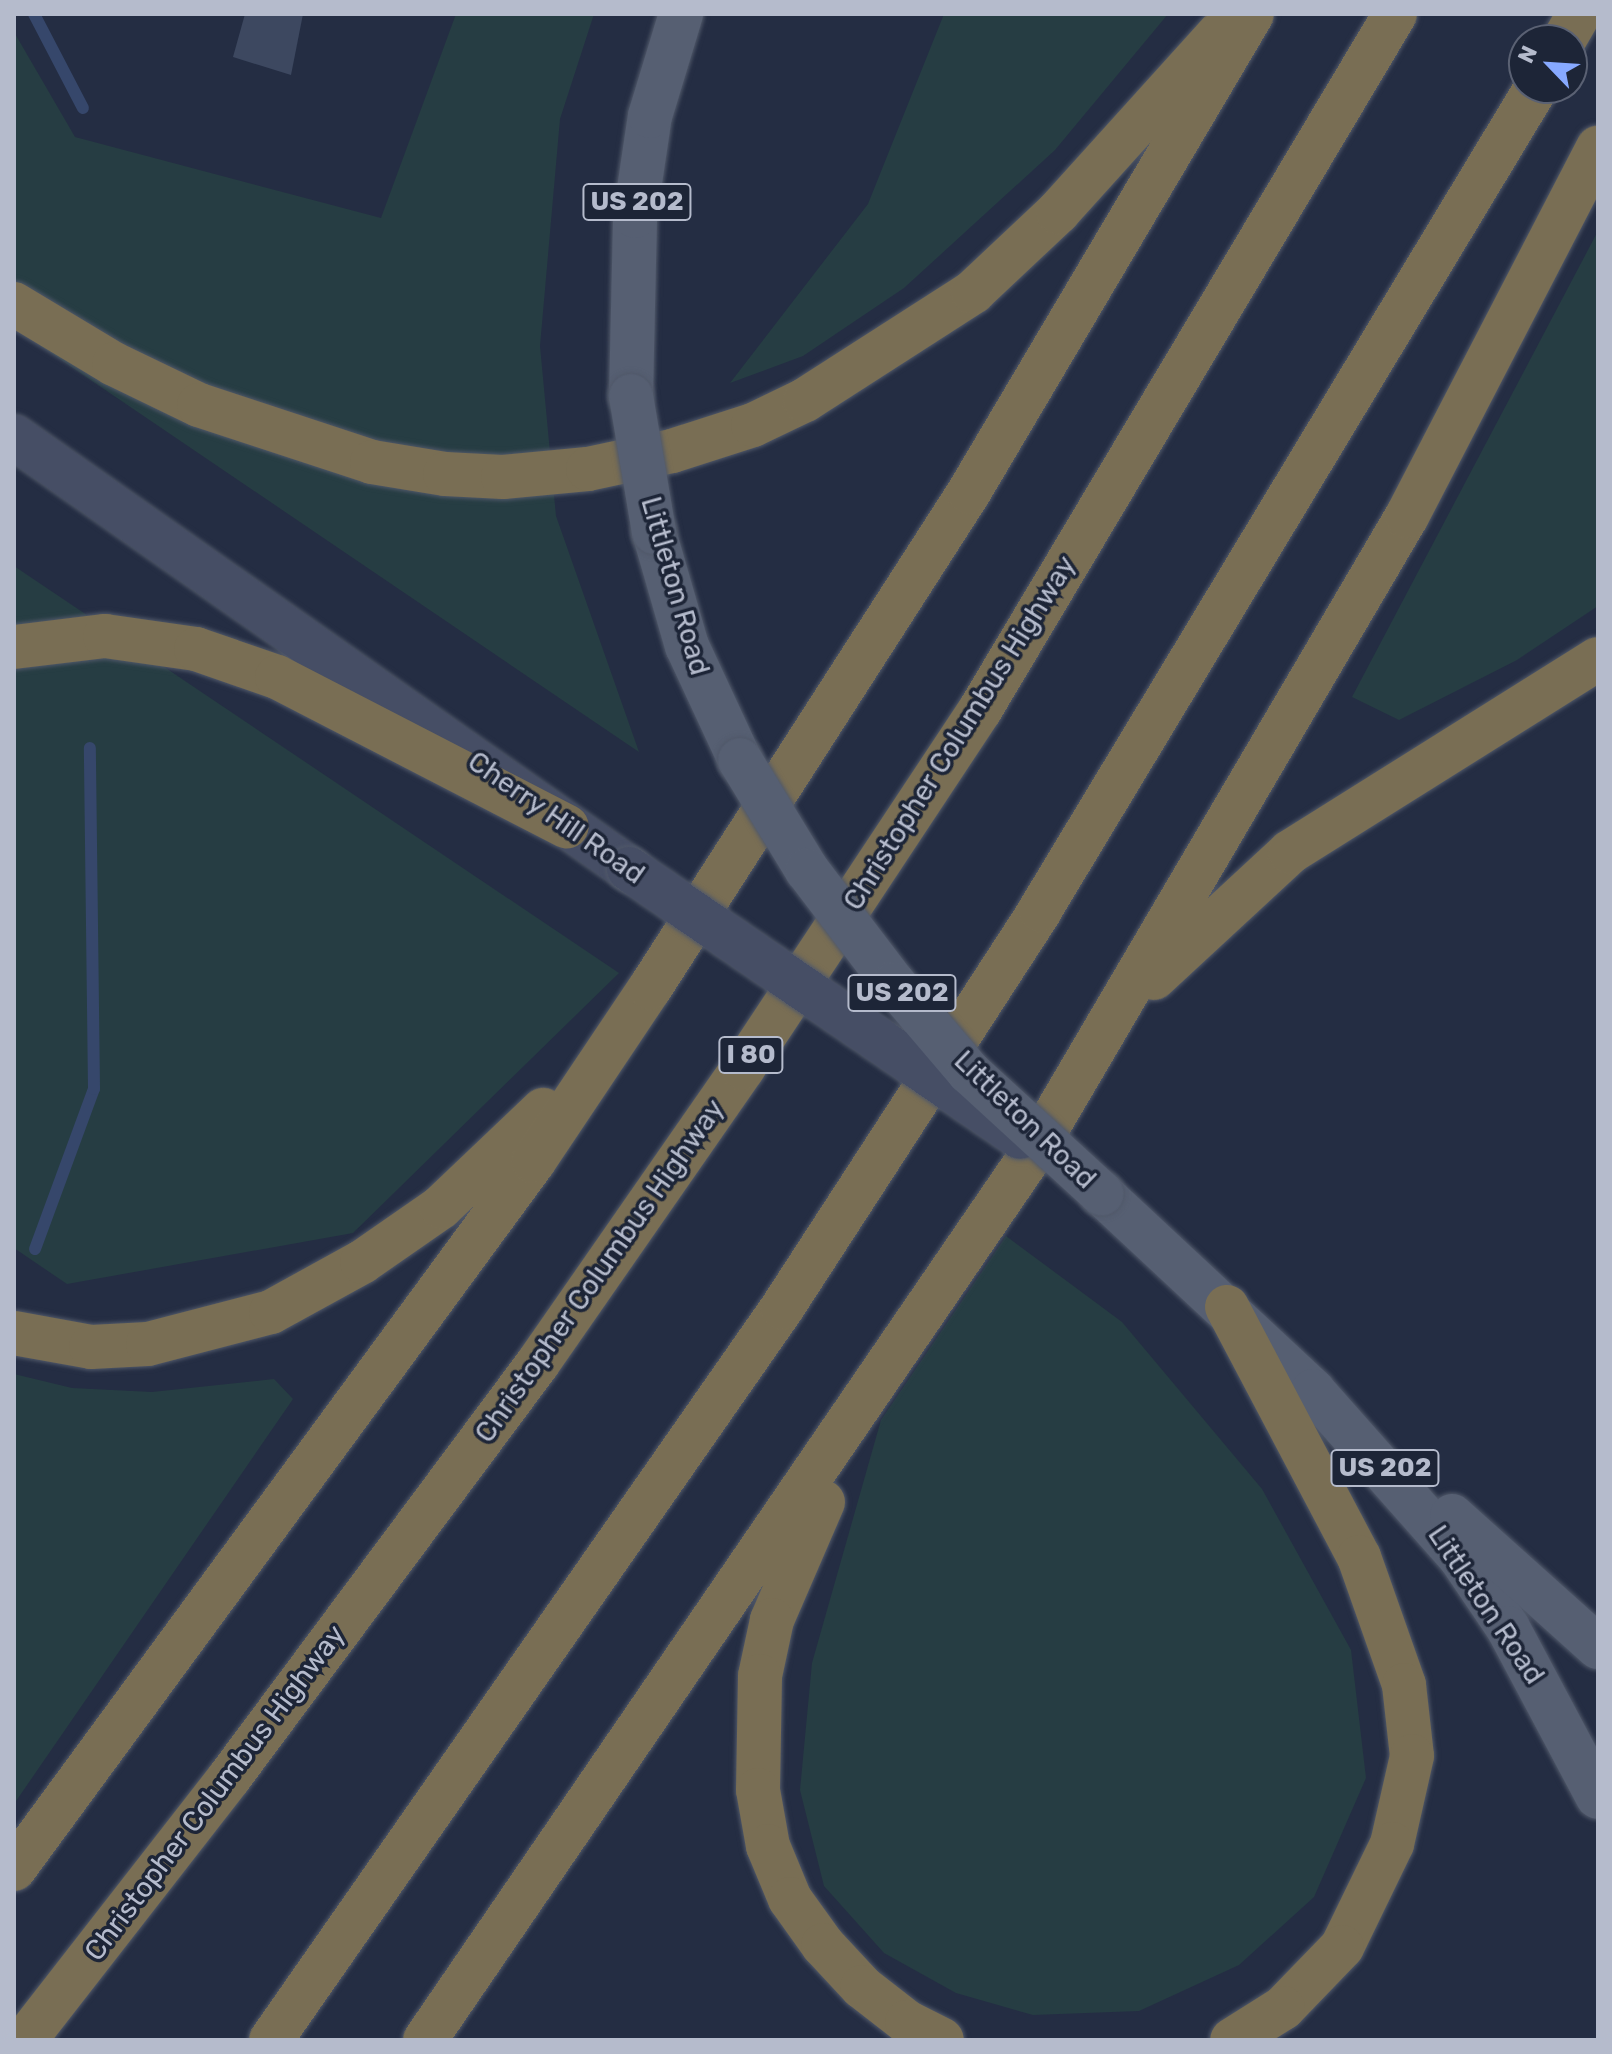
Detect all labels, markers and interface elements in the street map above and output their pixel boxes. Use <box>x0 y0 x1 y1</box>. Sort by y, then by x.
north arrow <box>1508 24 1588 104</box>
text: N <box>1512 42 1543 67</box>
road number: US 202 <box>581 180 693 224</box>
street label: Littleton Road <box>633 493 717 679</box>
street label: Christopher Columbus Highway <box>837 549 1083 917</box>
street label: Cherry Hill Road <box>461 744 651 892</box>
road number: US 202 <box>846 971 958 1015</box>
road number: I 80 <box>717 1033 785 1077</box>
street label: Littleton Road <box>947 1044 1103 1196</box>
street label: Christopher Columbus Highway <box>468 1093 732 1449</box>
road number: US 202 <box>1329 1446 1441 1490</box>
street label: Littleton Road <box>1421 1519 1551 1691</box>
street label: Christopher Columbus Highway <box>78 1618 352 1968</box>

